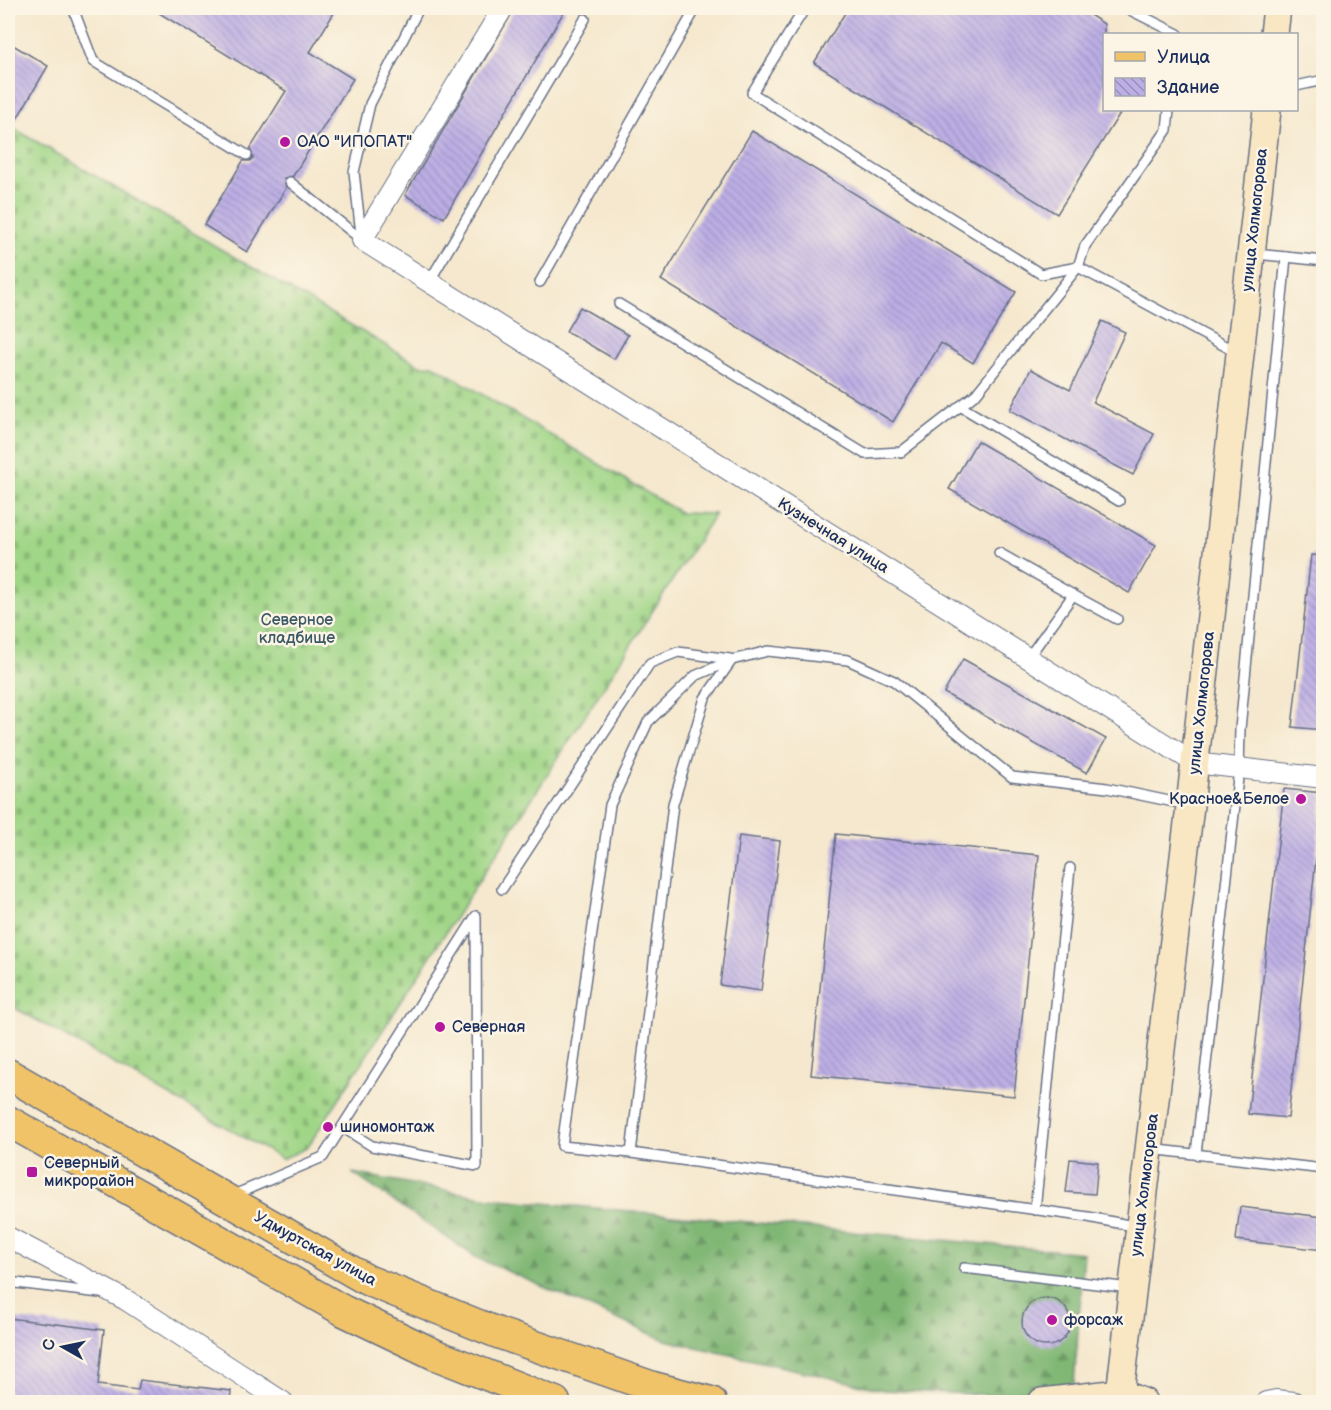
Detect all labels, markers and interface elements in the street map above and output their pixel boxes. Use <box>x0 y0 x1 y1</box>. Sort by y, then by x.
legend <box>1103 33 1298 111</box>
text: Улица <box>1157 47 1211 68</box>
text: Здание <box>1157 77 1219 98</box>
place label: ОАО "ИПОПАТ" <box>297 133 412 152</box>
marker: ОАО "ИПОПАТ" <box>278 135 292 149</box>
street label: улица Холмогорова <box>1238 147 1272 293</box>
street label: Кузнечная улица <box>774 494 893 578</box>
park label: Северное кладбище <box>259 611 335 648</box>
street label: улица Холмогорова <box>1185 630 1219 776</box>
place label: Красное&Белое <box>1169 790 1289 809</box>
marker: Красное&Белое <box>1294 792 1308 806</box>
place label: Северная <box>452 1018 526 1037</box>
marker: Северная <box>433 1020 447 1034</box>
street label: улица Холмогорова <box>1127 1112 1163 1258</box>
place label: шиномонтаж <box>340 1118 435 1137</box>
marker: шиномонтаж <box>321 1120 335 1134</box>
place label: Северный микрорайон <box>44 1154 134 1191</box>
marker: Северный микрорайон <box>25 1165 39 1179</box>
street label: Удмуртская улица <box>251 1207 380 1291</box>
place label: форсаж <box>1064 1311 1124 1330</box>
marker: форсаж <box>1045 1313 1059 1327</box>
north arrow <box>33 1317 93 1377</box>
text: С <box>39 1338 60 1352</box>

